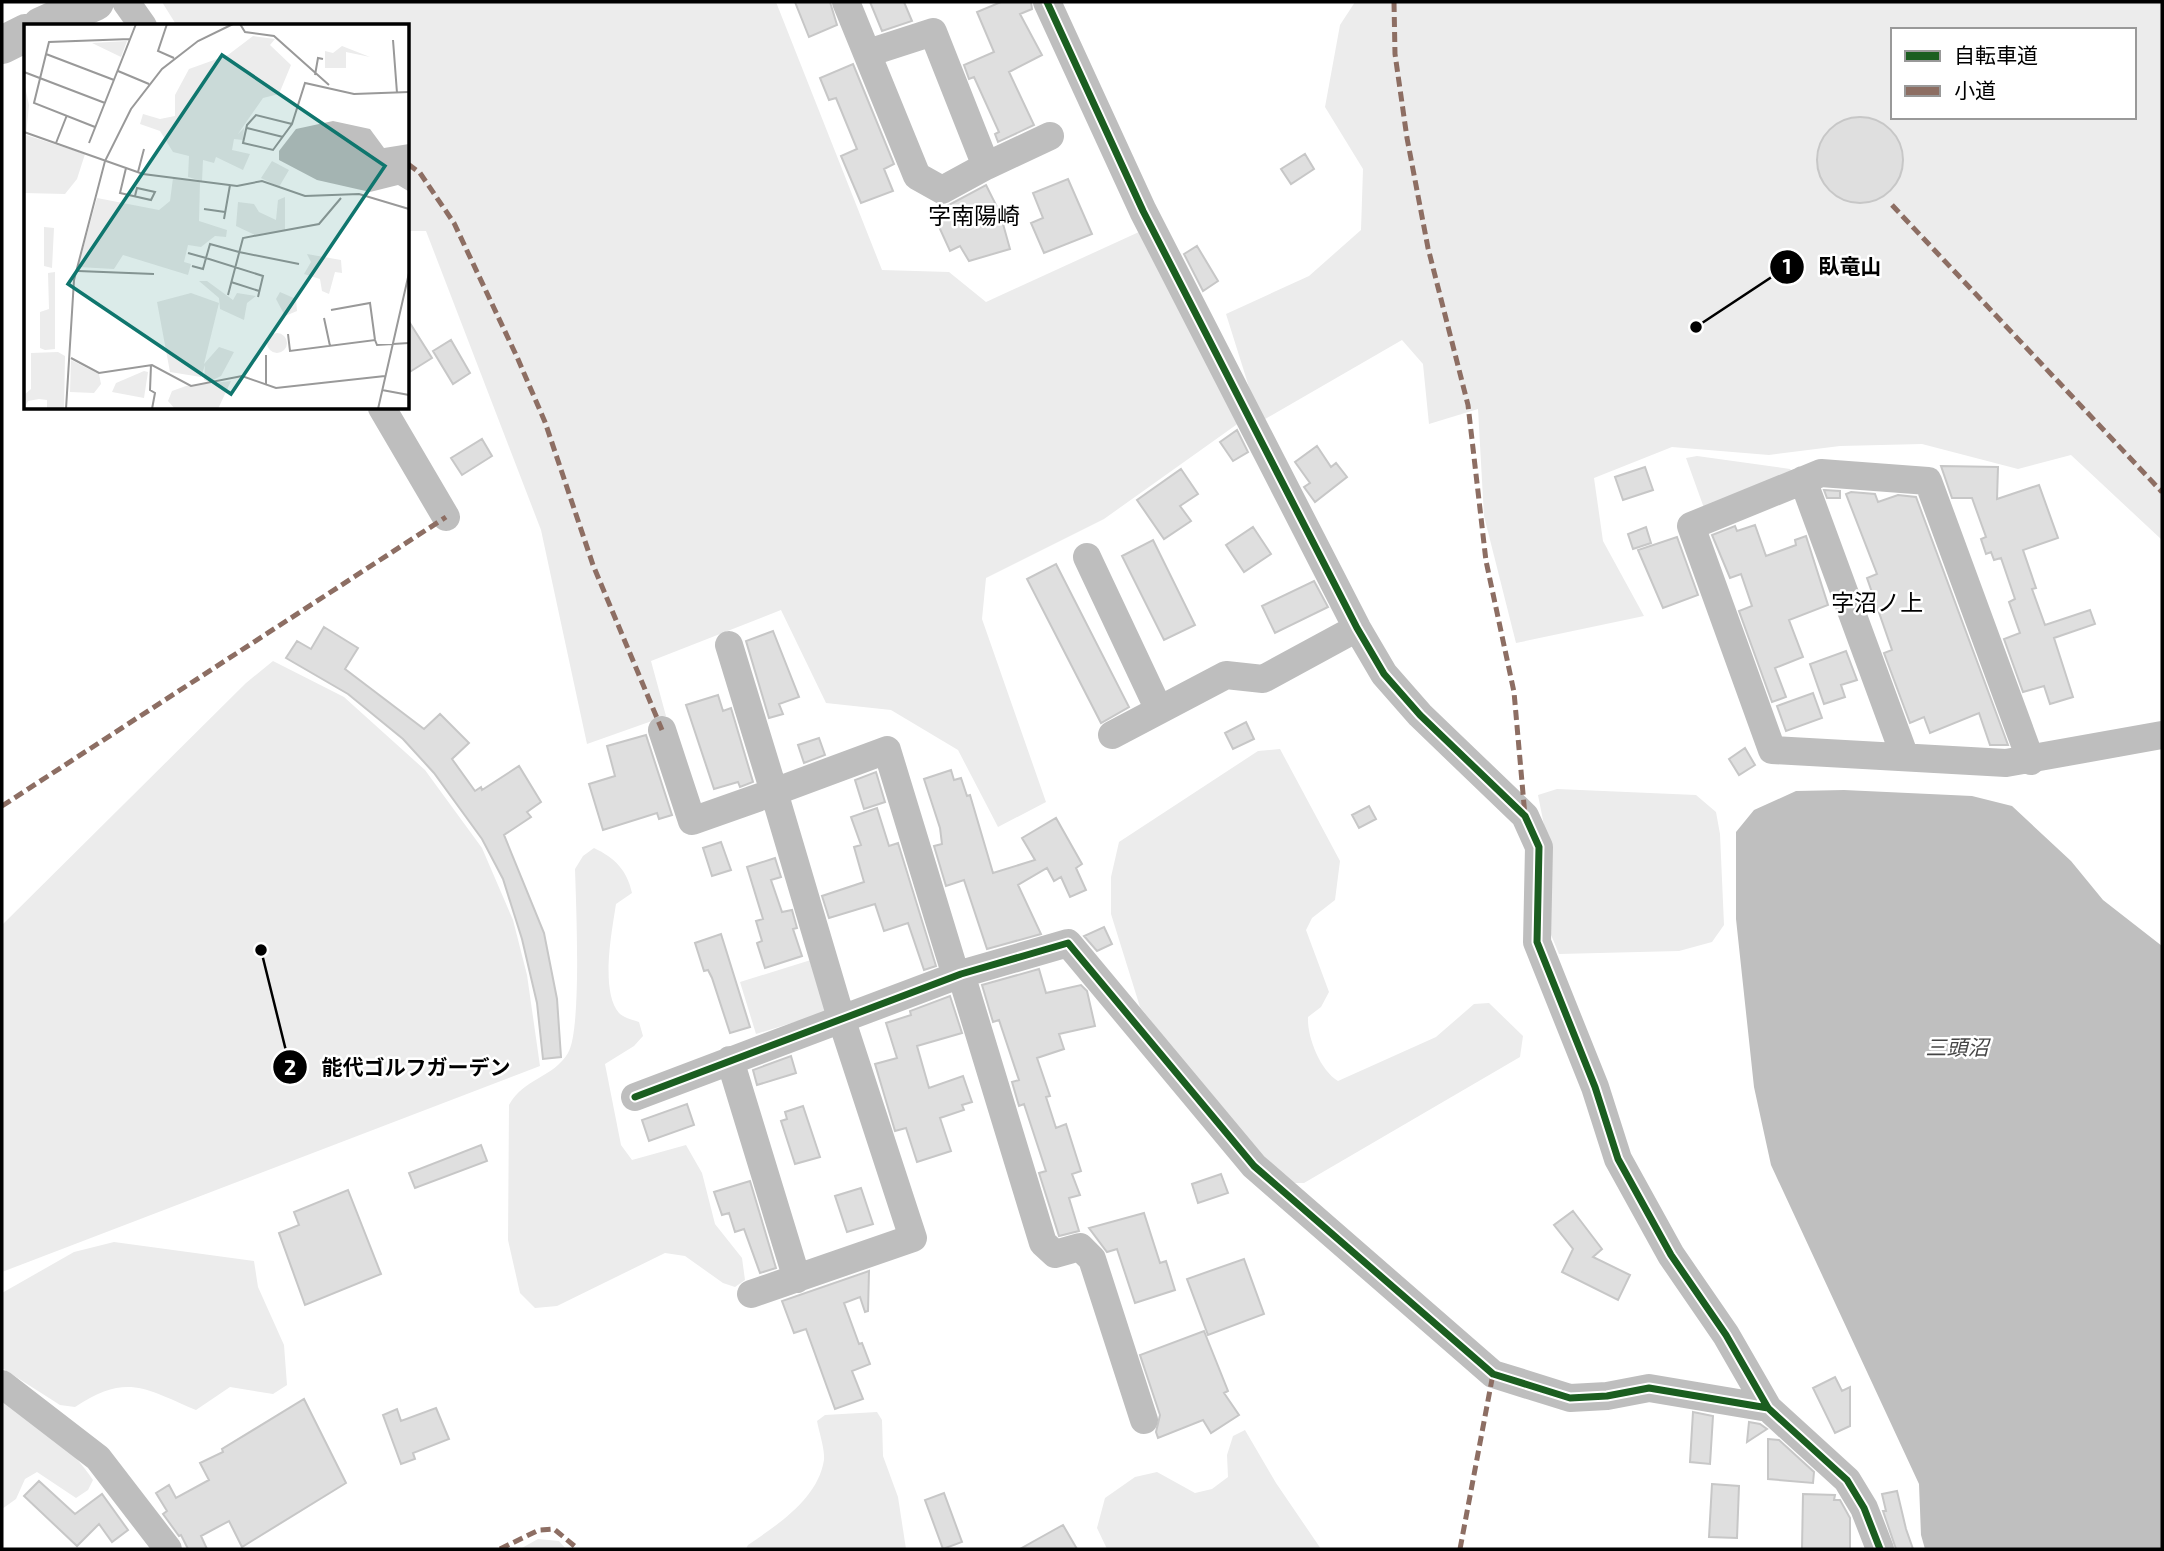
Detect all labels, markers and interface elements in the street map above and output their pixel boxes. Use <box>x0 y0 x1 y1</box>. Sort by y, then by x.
inset map <box>24 24 410 410</box>
legend <box>1891 28 2136 119</box>
text: 自転車道 <box>1954 42 2038 67</box>
text: 小道 <box>1954 77 1996 102</box>
district label: 字南陽崎 <box>928 201 1020 229</box>
callout: 臥竜山 <box>1769 246 1895 288</box>
text: 1 <box>1782 253 1792 278</box>
text: 臥竜山 <box>1819 253 1882 278</box>
district label: 字沼ノ上 <box>1831 588 1923 616</box>
water label: 三頭沼 <box>1926 1034 1991 1059</box>
callout: 能代ゴルフガーデン <box>272 1046 524 1088</box>
text: 2 <box>284 1054 296 1079</box>
text: 能代ゴルフガーデン <box>322 1054 511 1079</box>

